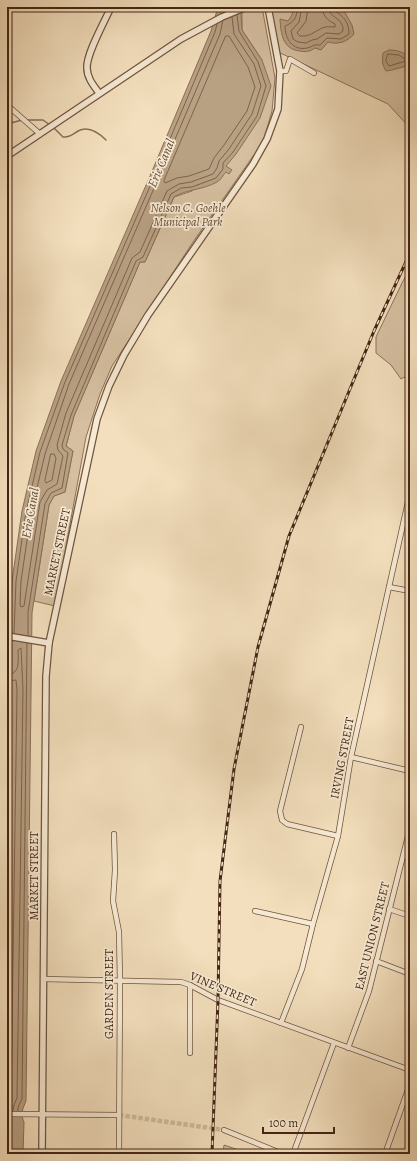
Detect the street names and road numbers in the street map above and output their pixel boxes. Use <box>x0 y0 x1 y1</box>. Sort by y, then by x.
street label: MARKET STREET <box>40 506 74 597</box>
street label: IRVING STREET <box>326 715 358 800</box>
street label: MARKET STREET <box>26 831 42 921</box>
street label: EAST UNION STREET <box>351 880 393 992</box>
street label: GARDEN STREET <box>101 949 117 1039</box>
street label: VINE STREET <box>186 967 259 1010</box>

